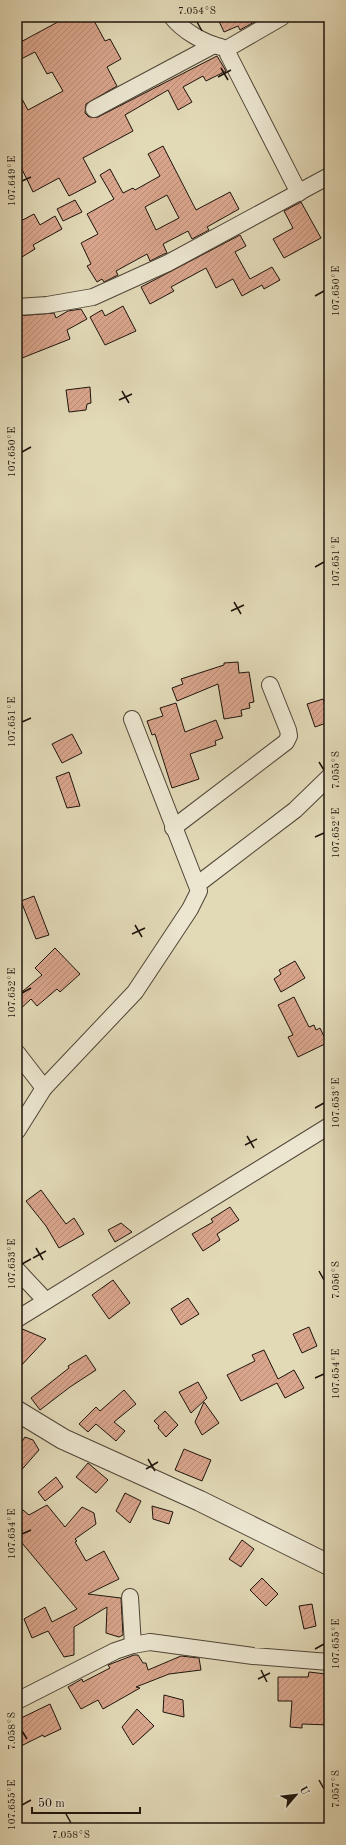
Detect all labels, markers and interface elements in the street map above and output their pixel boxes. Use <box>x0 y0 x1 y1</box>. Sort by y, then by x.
text: 7.054°S <box>178 6 216 16</box>
text: 107.649°E <box>7 156 17 206</box>
text: 107.650°E <box>331 266 341 316</box>
text: 107.650°E <box>7 427 17 477</box>
text: 107.651°E <box>331 537 341 587</box>
text: 107.651°E <box>7 697 17 747</box>
text: 7.055°S <box>331 751 341 789</box>
text: 107.652°E <box>331 808 341 858</box>
text: 107.652°E <box>7 968 17 1018</box>
text: 107.653°E <box>331 1078 341 1128</box>
text: 107.653°E <box>7 1239 17 1289</box>
text: 7.056°S <box>331 1261 341 1299</box>
text: 107.654°E <box>331 1349 341 1399</box>
text: 107.654°E <box>7 1509 17 1559</box>
text: 107.655°E <box>331 1619 341 1669</box>
text: 7.058°S <box>7 1712 17 1750</box>
text: 7.057°S <box>331 1770 341 1808</box>
north arrow <box>276 1775 316 1815</box>
text: 107.655°E <box>7 1780 17 1830</box>
text: U <box>297 1785 311 1798</box>
scale bar <box>32 1789 140 1815</box>
text: 50 m <box>38 1797 65 1810</box>
text: 7.058°S <box>52 1830 90 1840</box>

